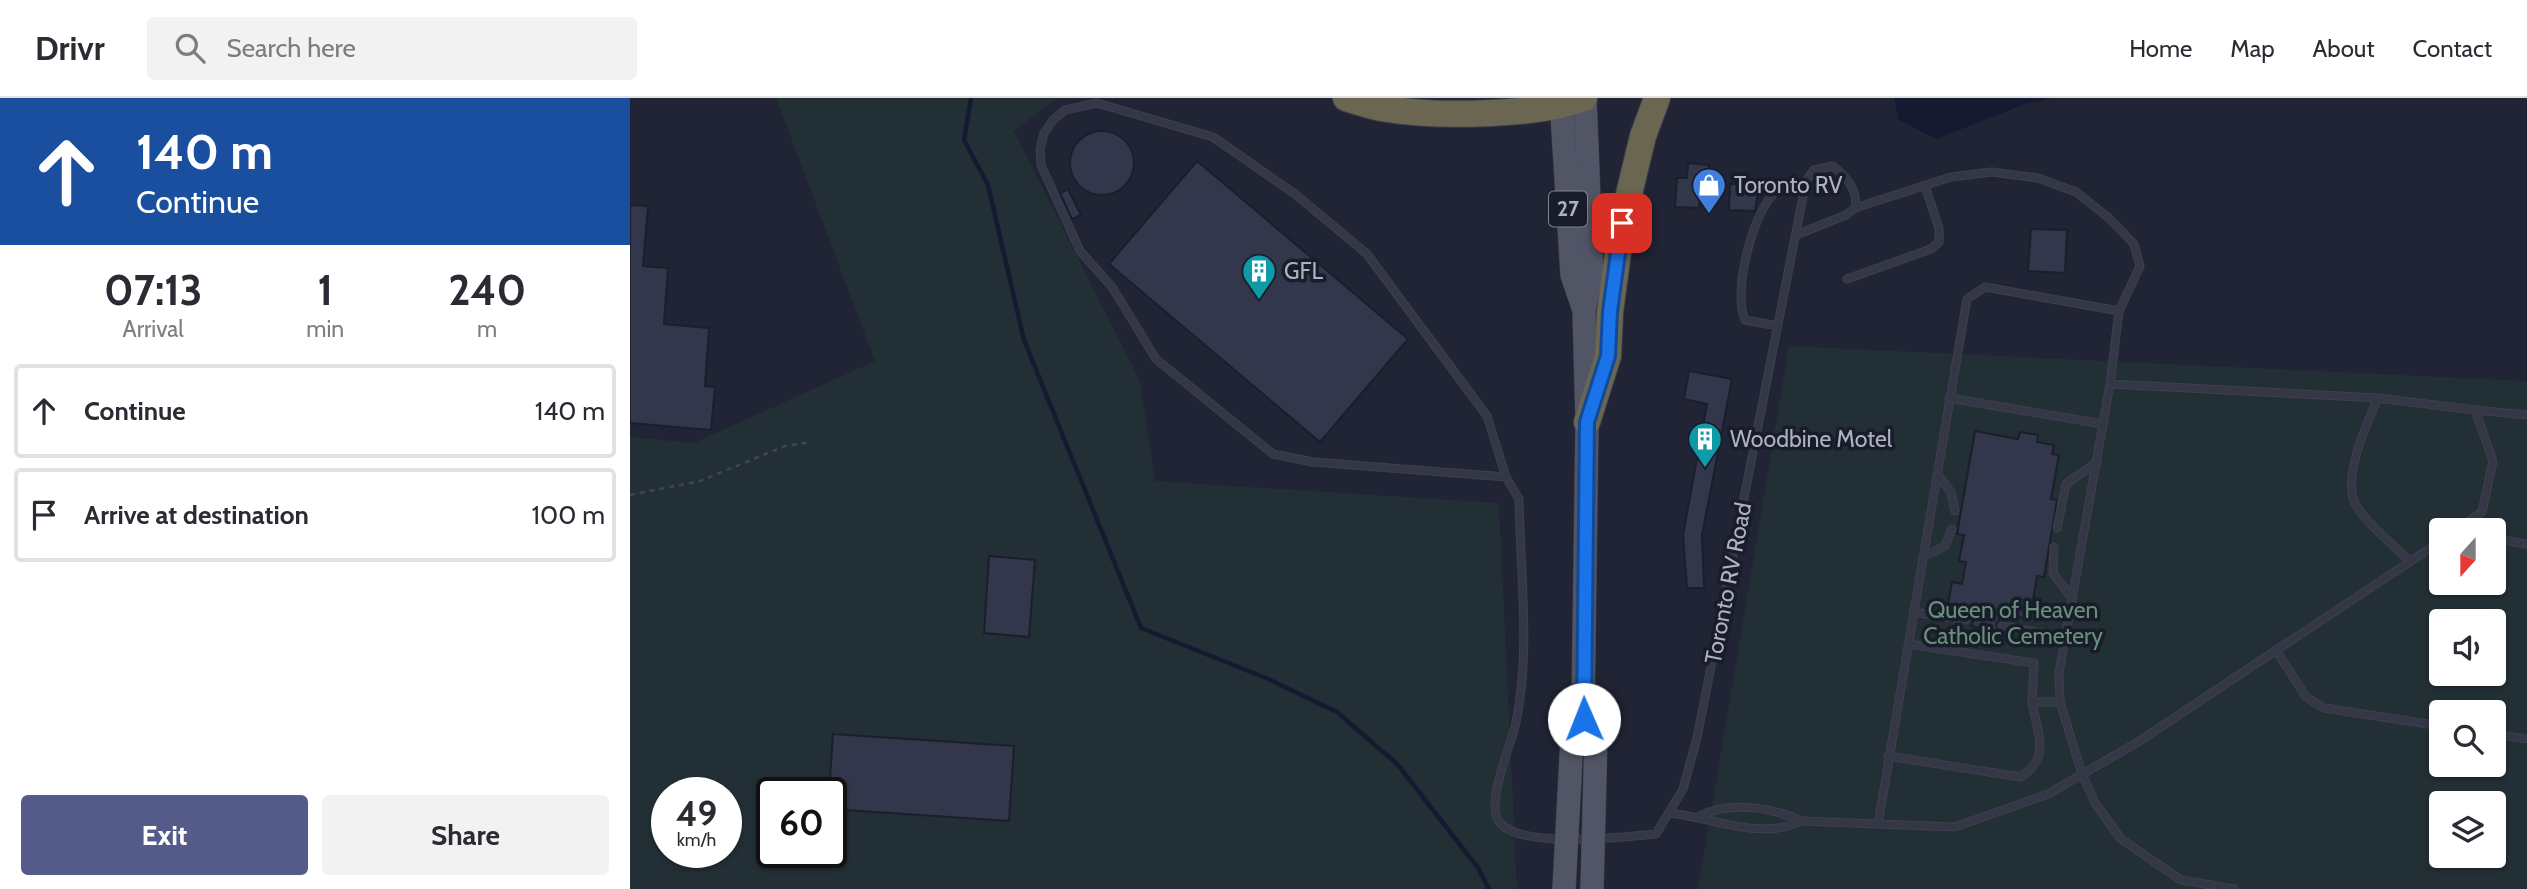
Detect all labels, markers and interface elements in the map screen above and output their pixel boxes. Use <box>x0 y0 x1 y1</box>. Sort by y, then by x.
search box <box>147 17 637 80</box>
text: Drivr <box>35 28 105 68</box>
icon: search <box>171 29 209 67</box>
text: Search here <box>227 32 356 64</box>
text: Home <box>2129 34 2192 63</box>
text: Map <box>2230 34 2275 63</box>
text: About <box>2313 34 2375 63</box>
text: Contact <box>2413 34 2492 63</box>
text: 140 m <box>136 122 273 181</box>
icon: ahead <box>21 126 112 217</box>
shop icon: Toronto RV <box>1690 166 1728 215</box>
place label: Toronto RV <box>1734 171 1843 199</box>
text: Continue <box>136 182 259 221</box>
road number: 27 <box>1549 192 1587 226</box>
pin <box>1592 193 1652 253</box>
icon: arrive <box>1603 204 1641 242</box>
building icon: GFL <box>1240 252 1278 301</box>
place label: GFL <box>1284 257 1323 285</box>
text: 07:13 <box>104 264 202 316</box>
text: 1 <box>318 264 333 316</box>
text: 240 <box>448 264 526 316</box>
text: Arrival <box>123 315 184 343</box>
text: min <box>306 315 344 343</box>
text: m <box>477 315 497 343</box>
icon: ahead <box>25 392 63 430</box>
text: Continue <box>84 395 186 427</box>
text: 140 m <box>535 395 605 427</box>
building icon: Woodbine Motel <box>1686 420 1724 469</box>
place label: Woodbine Motel <box>1730 425 1893 453</box>
icon: arrive <box>25 496 63 534</box>
text: Arrive at destination <box>84 499 309 531</box>
text: 100 m <box>532 499 605 531</box>
street label: Toronto RV Road <box>1699 500 1757 666</box>
north arrow <box>2429 518 2506 595</box>
map controls <box>2429 518 2506 868</box>
park label: Queen of Heaven Catholic Cemetery <box>1923 596 2103 650</box>
button: sound <box>2429 609 2506 686</box>
position arrow <box>1547 682 1621 756</box>
button: search <box>2429 700 2506 777</box>
speed limit sign: 60 <box>756 777 847 868</box>
button: layers <box>2429 791 2506 868</box>
text: 49 <box>676 792 717 835</box>
button: Exit <box>21 795 308 875</box>
button: Share <box>322 795 609 875</box>
text: km/h <box>677 829 716 851</box>

